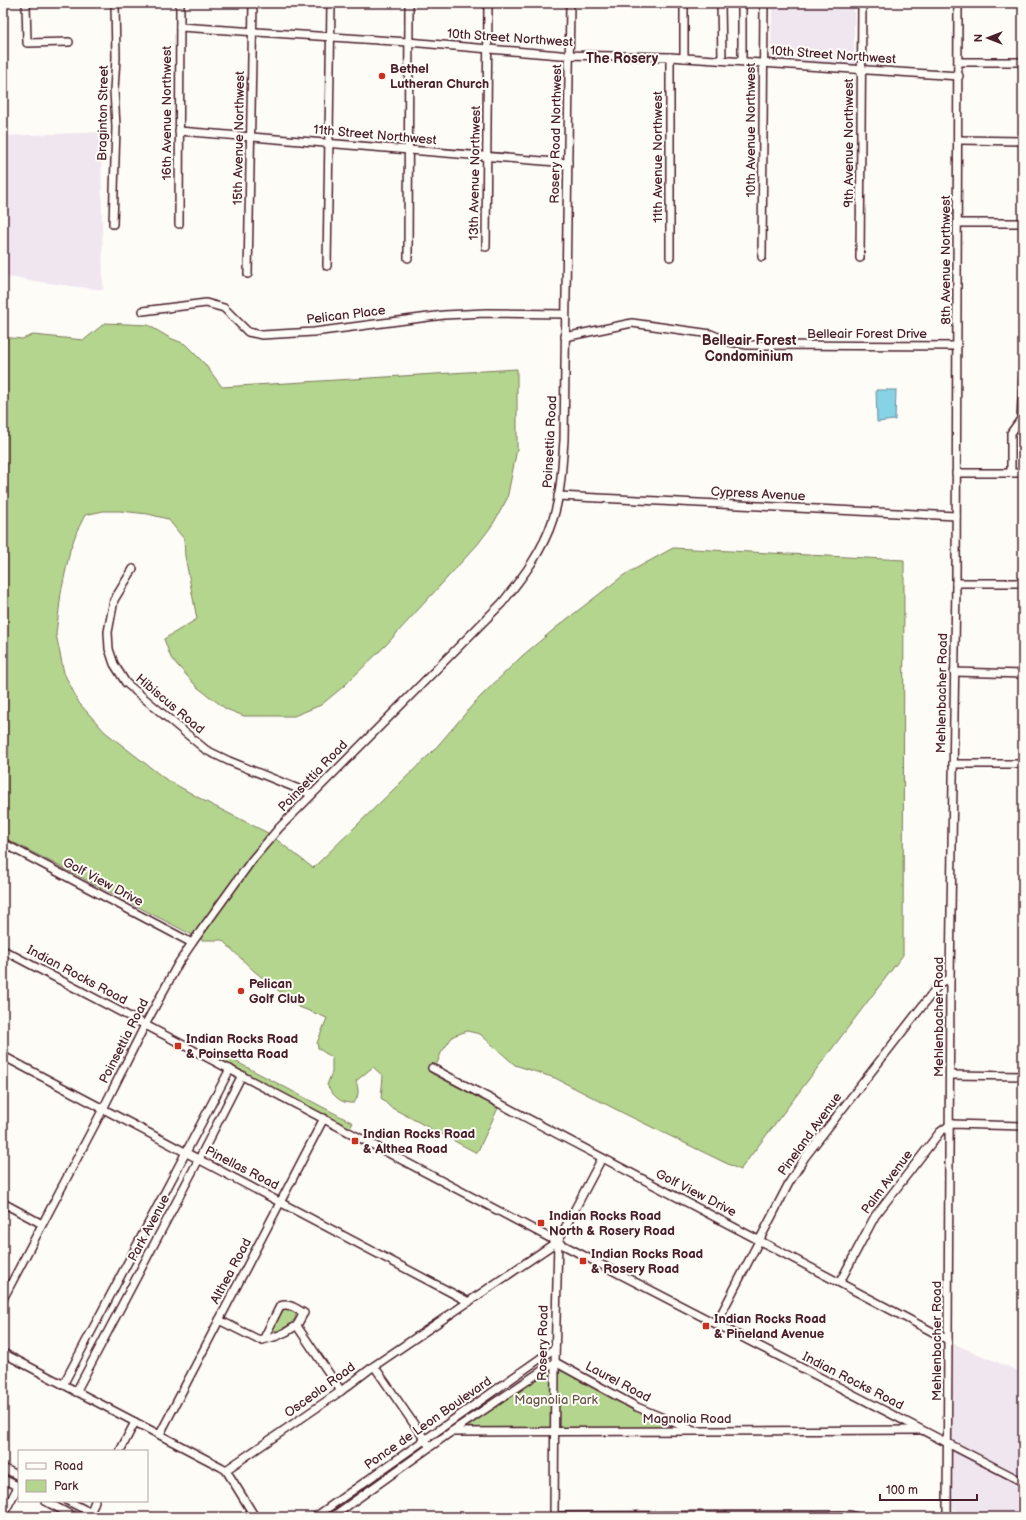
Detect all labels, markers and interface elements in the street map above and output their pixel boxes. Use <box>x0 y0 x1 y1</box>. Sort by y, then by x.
north arrow <box>968 18 1008 58</box>
street label: 10th Street Northwest <box>447 26 573 50</box>
text: N <box>972 34 985 42</box>
street label: 10th Street Northwest <box>770 43 896 67</box>
street label: 16th Avenue Northwest <box>159 46 175 180</box>
district label: The Rosery <box>586 50 659 67</box>
place label: Bethel Lutheran Church <box>390 61 489 92</box>
street label: 10th Avenue Northwest <box>743 63 759 197</box>
street label: Rosery Road Northwest <box>547 64 565 204</box>
street label: Braginton Street <box>94 65 112 161</box>
street label: 15th Avenue Northwest <box>230 71 248 205</box>
marker: Bethel Lutheran Church <box>377 71 387 81</box>
street label: 9th Avenue Northwest <box>841 78 857 208</box>
street label: 11th Avenue Northwest <box>650 91 666 223</box>
street label: 13th Avenue Northwest <box>466 106 484 240</box>
street label: 11th Street Northwest <box>313 122 437 148</box>
street label: 8th Avenue Northwest <box>938 195 954 325</box>
street label: Pelican Place <box>306 302 387 328</box>
street label: Belleair Forest Drive <box>807 326 927 342</box>
district label: Belleair Forest Condominium <box>702 332 797 365</box>
street label: Poinsettia Road <box>540 395 560 489</box>
street label: Cypress Avenue <box>710 484 806 504</box>
street label: Mehlenbacher Road <box>933 633 951 753</box>
street label: Hibiscus Road <box>132 671 208 737</box>
street label: Poinsettia Road <box>275 737 351 815</box>
street label: Golf View Drive <box>60 854 146 910</box>
street label: Indian Rocks Road <box>24 942 130 1008</box>
street label: Mehlenbacher Road <box>931 957 947 1077</box>
place label: Pelican Golf Club <box>249 976 305 1007</box>
marker: Pelican Golf Club <box>236 986 246 996</box>
street label: Poinsettia Road <box>96 996 152 1086</box>
place label: Indian Rocks Road & Poinsetta Road <box>186 1031 298 1062</box>
marker: Indian Rocks Road & Poinsetta Road <box>173 1041 183 1051</box>
street label: Pineland Avenue <box>775 1089 846 1178</box>
place label: Indian Rocks Road & Althea Road <box>363 1126 475 1157</box>
marker: Indian Rocks Road & Althea Road <box>350 1136 360 1146</box>
street label: Pinellas Road <box>202 1143 282 1193</box>
street label: Palm Avenue <box>858 1147 916 1217</box>
street label: Golf View Drive <box>653 1166 739 1220</box>
street label: Park Avenue <box>125 1192 173 1264</box>
place label: Indian Rocks Road North & Rosery Road <box>549 1208 675 1239</box>
marker: Indian Rocks Road North & Rosery Road <box>536 1218 546 1228</box>
street label: Althea Road <box>207 1235 255 1307</box>
place label: Indian Rocks Road & Rosery Road <box>591 1246 703 1277</box>
marker: Indian Rocks Road & Rosery Road <box>578 1256 588 1266</box>
street label: Mehlenbacher Road <box>929 1281 945 1401</box>
street label: Rosery Road <box>534 1305 552 1381</box>
place label: Indian Rocks Road & Pineland Avenue <box>714 1311 826 1342</box>
marker: Indian Rocks Road & Pineland Avenue <box>701 1321 711 1331</box>
street label: Indian Rocks Road <box>800 1349 906 1413</box>
street label: Laurel Road <box>583 1358 653 1406</box>
street label: Osceola Road <box>282 1359 358 1421</box>
street label: Ponce de Leon Boulevard <box>361 1373 495 1473</box>
park label: Magnolia Park <box>514 1392 598 1408</box>
street label: Magnolia Road <box>642 1411 732 1427</box>
legend <box>18 1450 148 1502</box>
text: Road <box>54 1459 83 1474</box>
scale bar <box>880 1476 977 1502</box>
text: Park <box>54 1479 78 1494</box>
text: 100 m <box>886 1483 918 1498</box>

